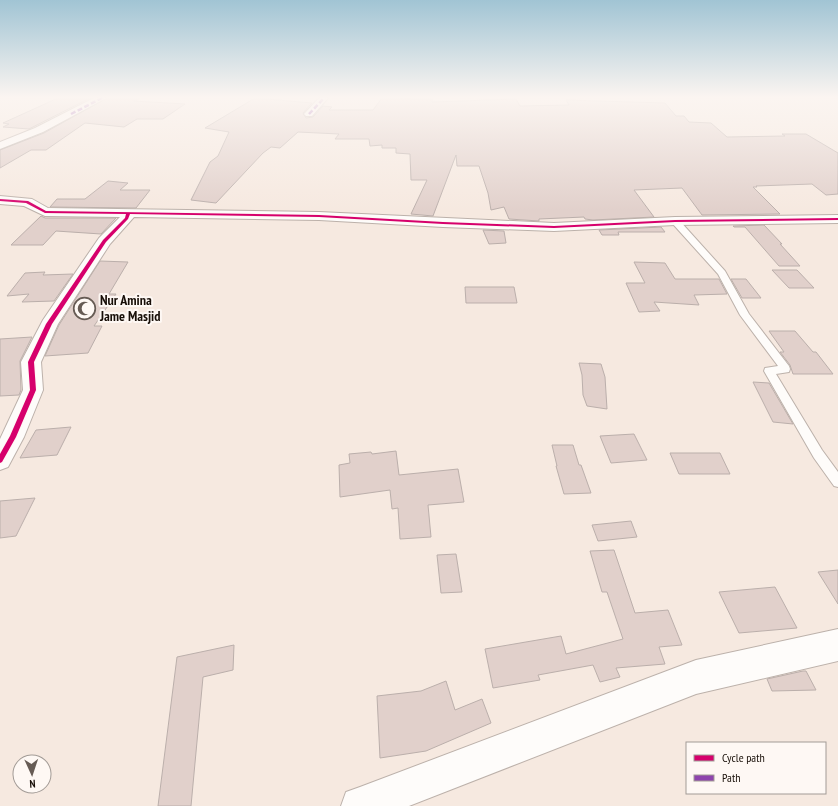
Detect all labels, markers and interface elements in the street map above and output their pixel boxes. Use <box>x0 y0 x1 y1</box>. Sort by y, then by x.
place label: Nur Amina Jame Masjid <box>99 291 160 325</box>
mosque icon: Nur Amina Jame Masjid <box>71 295 97 321</box>
legend <box>686 742 826 794</box>
text: Cycle path <box>722 750 765 765</box>
north arrow <box>12 754 52 794</box>
text: Path <box>722 770 740 785</box>
text: N <box>29 777 36 791</box>

